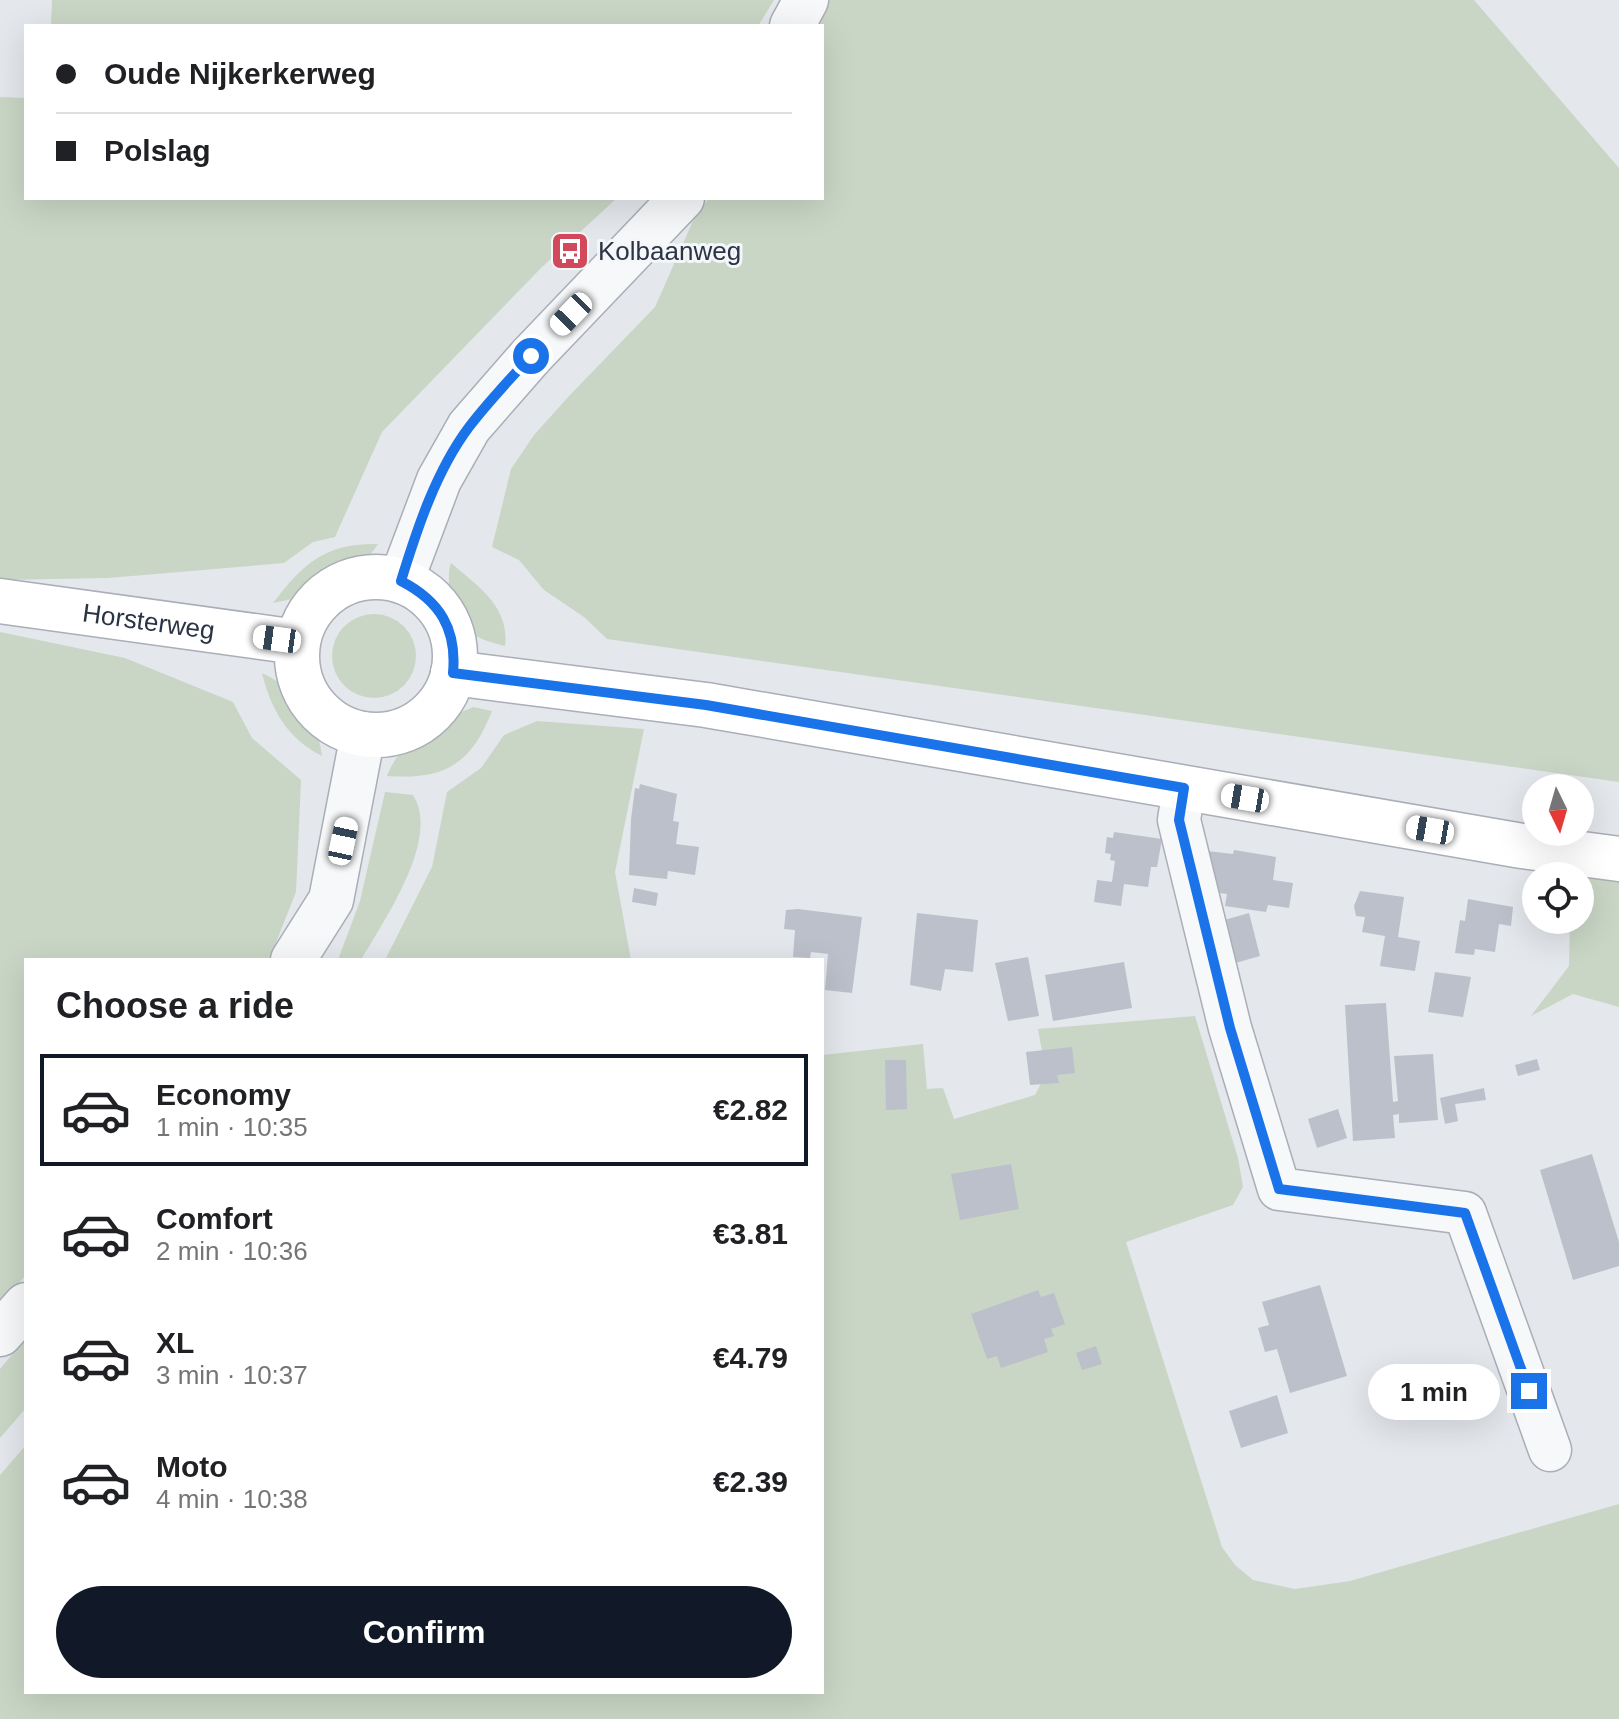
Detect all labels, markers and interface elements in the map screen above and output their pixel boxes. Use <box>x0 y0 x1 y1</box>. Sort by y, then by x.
text: Oude Nijkerkerweg <box>104 57 376 90</box>
text: Polslag <box>104 134 211 167</box>
bus stop icon: Kolbaanweg <box>549 230 591 272</box>
place label: Kolbaanweg <box>598 236 741 266</box>
car <box>546 288 596 340</box>
route start <box>513 338 549 374</box>
street label: Horsterweg <box>81 598 217 645</box>
car <box>252 624 302 654</box>
north arrow <box>1522 774 1594 846</box>
map controls <box>1522 774 1594 934</box>
car <box>1219 782 1271 814</box>
car <box>1404 814 1456 846</box>
car <box>326 815 360 867</box>
button: locate <box>1522 862 1594 934</box>
text: Choose a ride <box>56 985 294 1026</box>
icon: car <box>60 1074 132 1146</box>
text: Economy <box>156 1078 291 1111</box>
text: €2.82 <box>713 1093 788 1126</box>
text: 1 min · 10:35 <box>156 1112 308 1142</box>
icon: car <box>60 1198 132 1270</box>
text: Comfort <box>156 1202 273 1235</box>
text: €3.81 <box>713 1217 788 1250</box>
text: 2 min · 10:36 <box>156 1236 308 1266</box>
icon: car <box>60 1322 132 1394</box>
text: XL <box>156 1326 194 1359</box>
text: €4.79 <box>713 1341 788 1374</box>
text: 3 min · 10:37 <box>156 1360 308 1390</box>
callout: 1 min <box>1369 1363 1501 1419</box>
route end <box>1511 1373 1547 1409</box>
text: 1 min <box>1400 1377 1468 1407</box>
icon: car <box>60 1446 132 1518</box>
text: Moto <box>156 1450 228 1483</box>
text: €2.39 <box>713 1465 788 1498</box>
text: 4 min · 10:38 <box>156 1484 308 1514</box>
button: Confirm <box>56 1586 792 1678</box>

